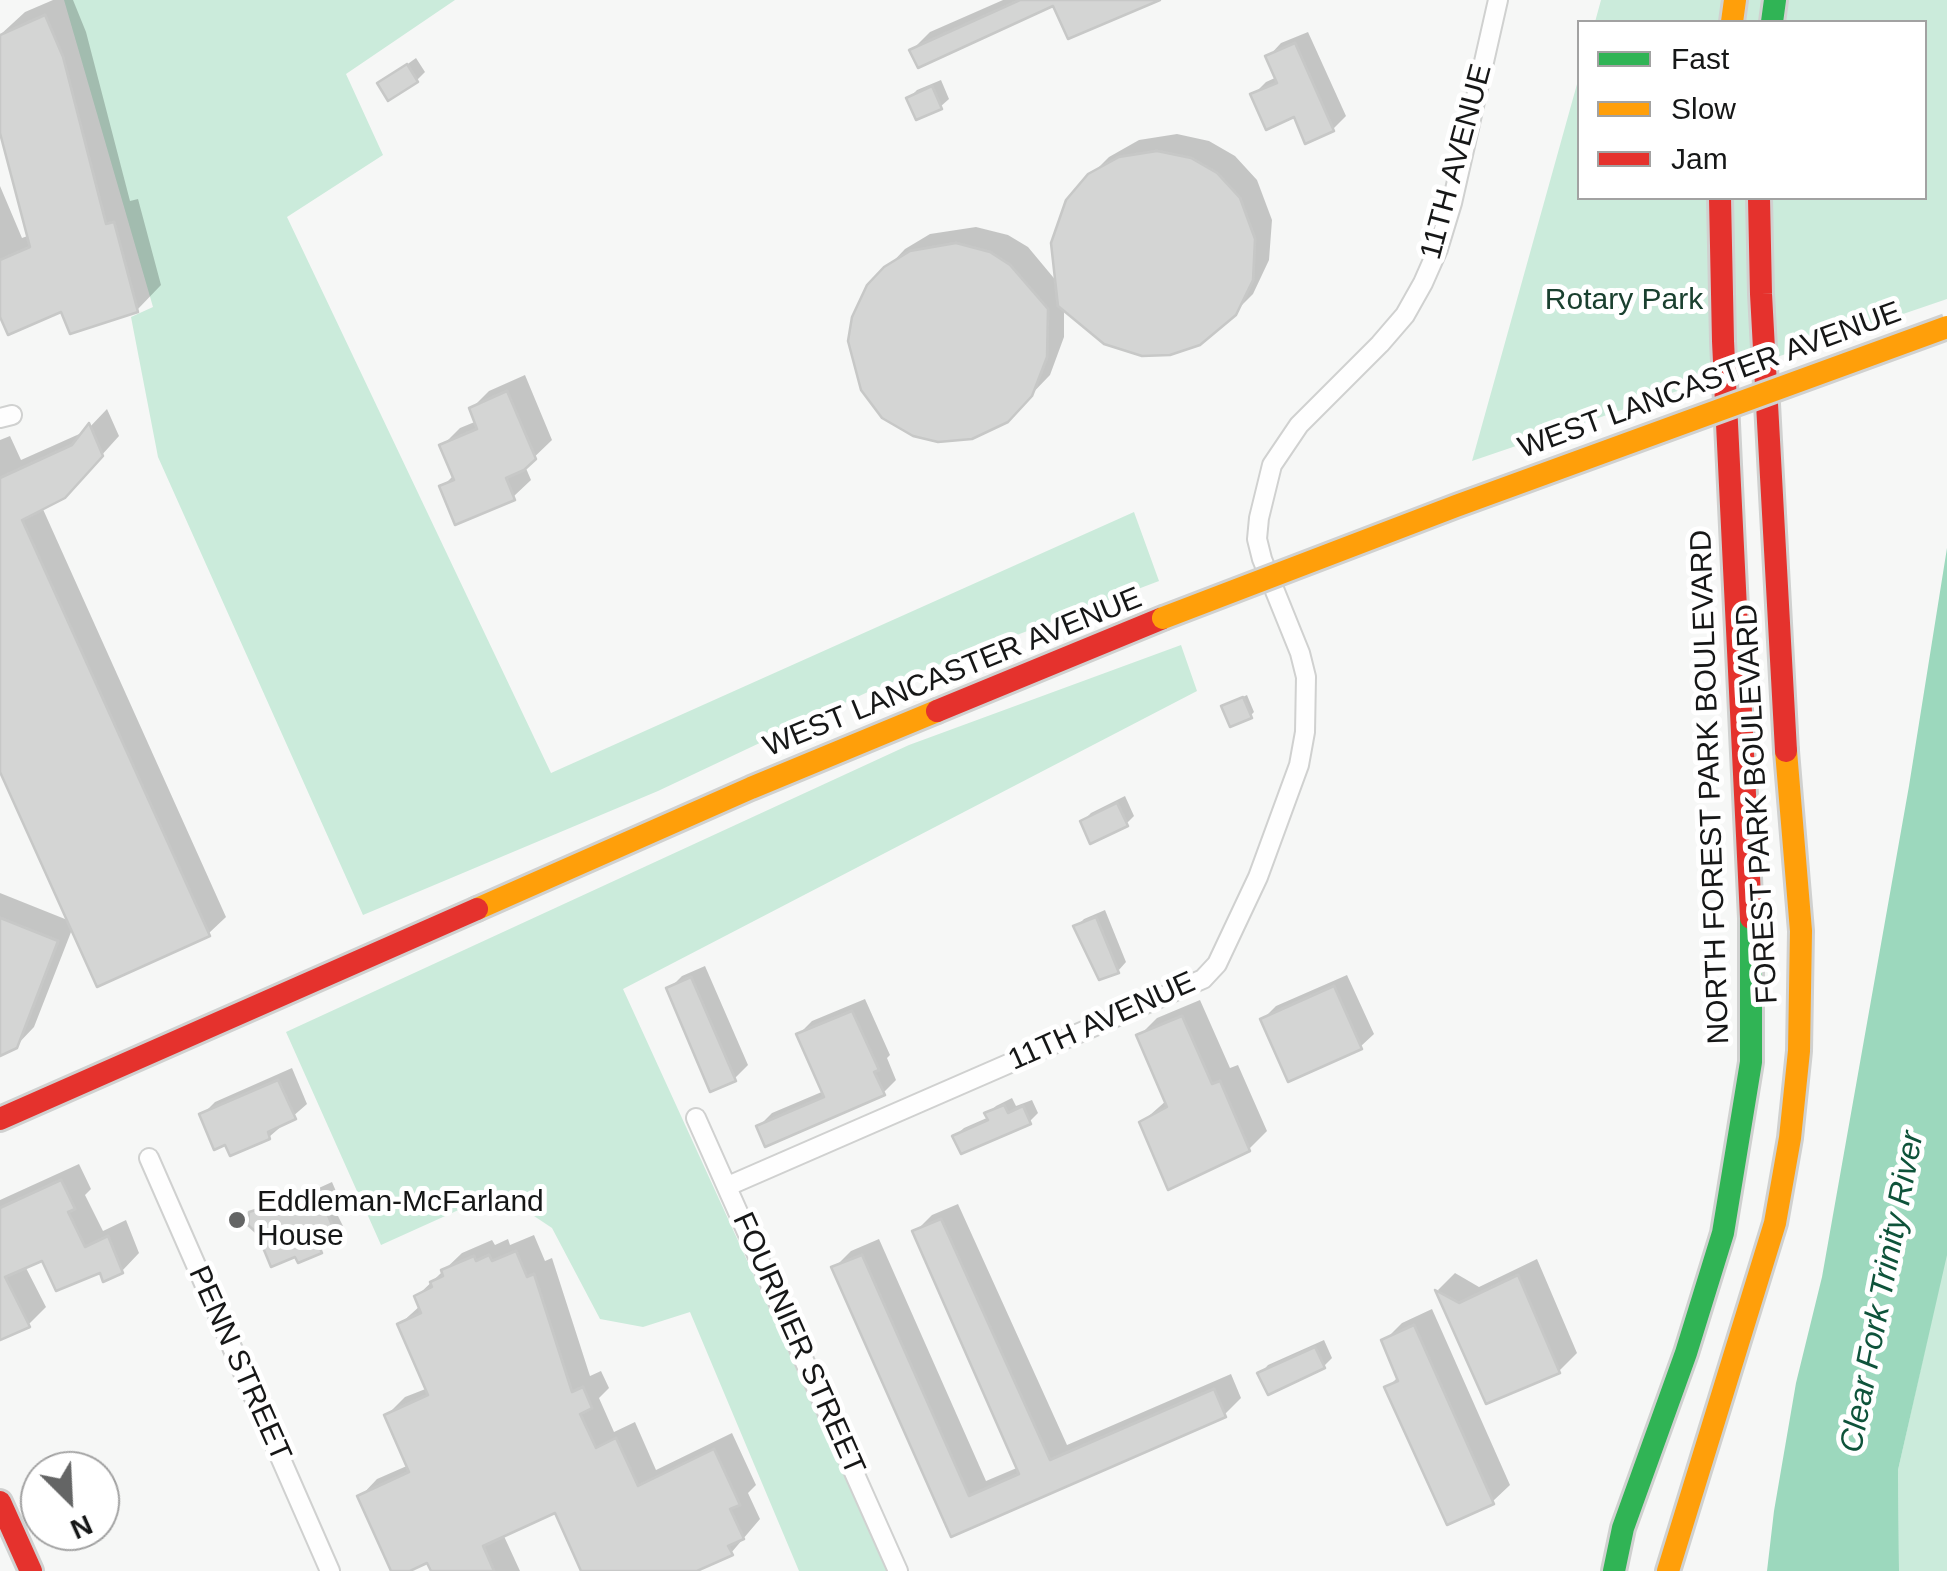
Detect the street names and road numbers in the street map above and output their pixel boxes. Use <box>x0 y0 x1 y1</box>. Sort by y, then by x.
street label: 11TH AVENUE <box>1414 60 1500 264</box>
street label: WEST LANCASTER AVENUE <box>1514 295 1906 467</box>
street label: NORTH FOREST PARK BOULEVARD <box>1684 529 1738 1045</box>
street label: WEST LANCASTER AVENUE <box>759 581 1147 765</box>
street label: FOREST PARK BOULEVARD <box>1730 603 1786 1005</box>
street label: 11TH AVENUE <box>1003 965 1201 1079</box>
street label: FOURNIER STREET <box>724 1207 872 1481</box>
street label: PENN STREET <box>180 1261 298 1467</box>

